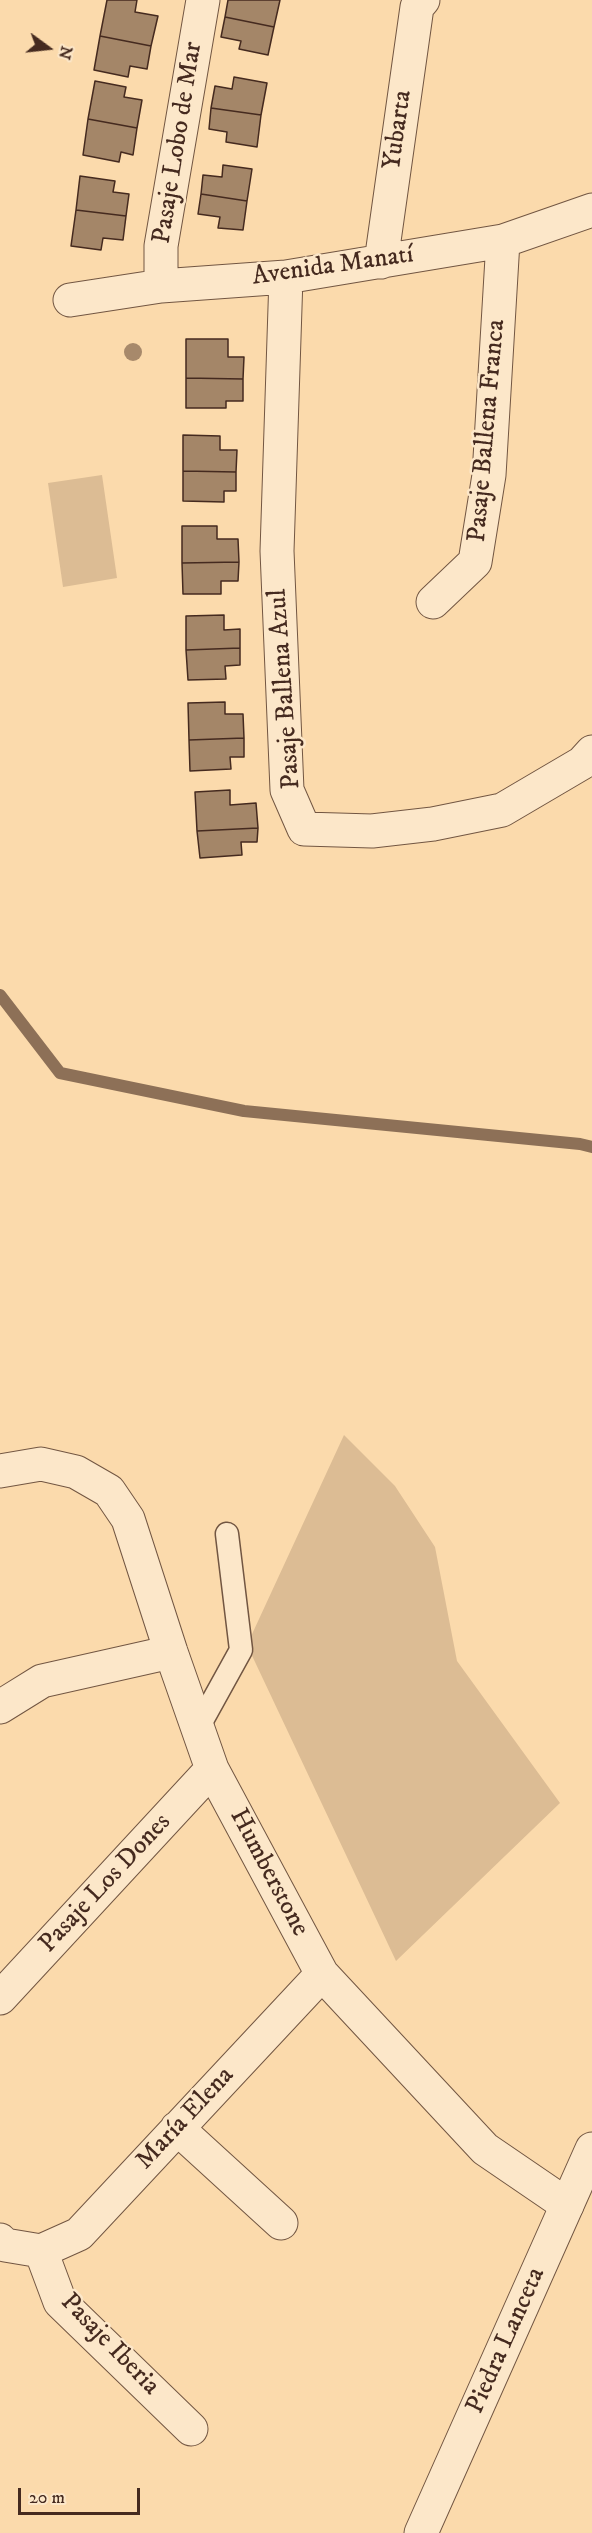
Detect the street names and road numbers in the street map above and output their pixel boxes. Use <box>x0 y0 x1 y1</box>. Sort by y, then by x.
street label: Pasaje Lobo de Mar <box>148 40 210 246</box>
street label: Yubarta <box>378 88 420 172</box>
street label: Avenida Manatí <box>250 240 416 294</box>
street label: Pasaje Ballena Franca <box>463 318 513 544</box>
street label: Pasaje Ballena Azul <box>263 588 309 790</box>
street label: Humberstone <box>221 1804 315 1942</box>
street label: Pasaje Los Dones <box>34 1808 178 1960</box>
street label: María Elena <box>130 2061 242 2177</box>
street label: Piedra Lanceta <box>461 2263 553 2419</box>
street label: Pasaje Iberia <box>53 2288 165 2402</box>

